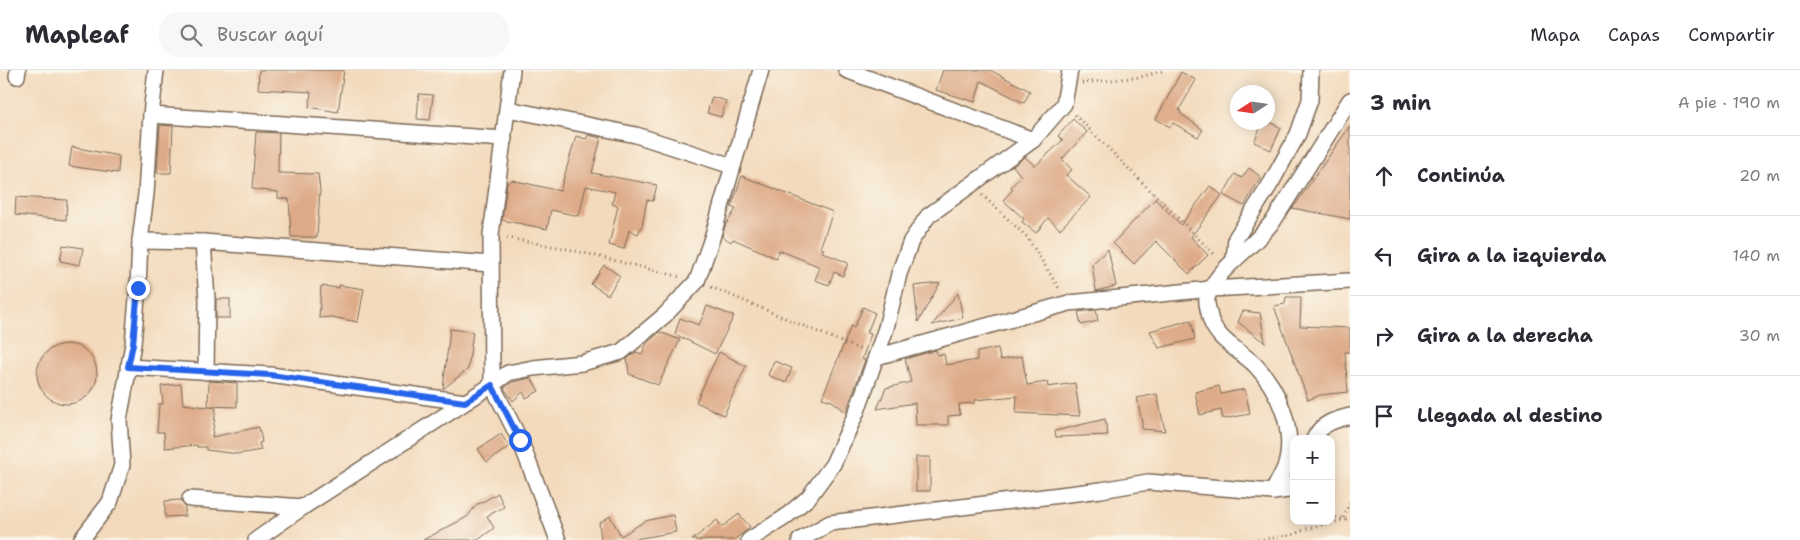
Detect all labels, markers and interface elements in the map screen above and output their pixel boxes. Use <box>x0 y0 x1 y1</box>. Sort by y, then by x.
search box <box>159 12 509 57</box>
text: Mapleaf <box>25 19 129 51</box>
icon: search <box>177 21 205 49</box>
text: Buscar aquí <box>217 22 323 47</box>
text: Mapa <box>1530 23 1580 47</box>
text: Capas <box>1608 23 1660 47</box>
text: Compartir <box>1688 23 1775 47</box>
north arrow <box>1230 85 1275 130</box>
text: 3 min <box>1370 89 1431 117</box>
text: A pie · 190 m <box>1678 92 1780 113</box>
icon: ahead <box>1370 162 1398 190</box>
text: Continúa <box>1417 163 1505 188</box>
text: 20 m <box>1739 165 1780 186</box>
icon: left <box>1370 242 1398 270</box>
text: Gira a la izquierda <box>1417 243 1606 268</box>
text: 140 m <box>1733 245 1780 266</box>
route end <box>127 277 150 300</box>
icon: right <box>1370 322 1398 350</box>
text: Gira a la derecha <box>1417 323 1593 348</box>
text: 30 m <box>1739 325 1780 346</box>
icon: arrive <box>1370 402 1398 430</box>
text: Llegada al destino <box>1417 403 1603 428</box>
route start <box>509 429 532 452</box>
map controls <box>1290 435 1335 525</box>
button: + <box>1290 435 1335 480</box>
button: − <box>1290 480 1335 525</box>

